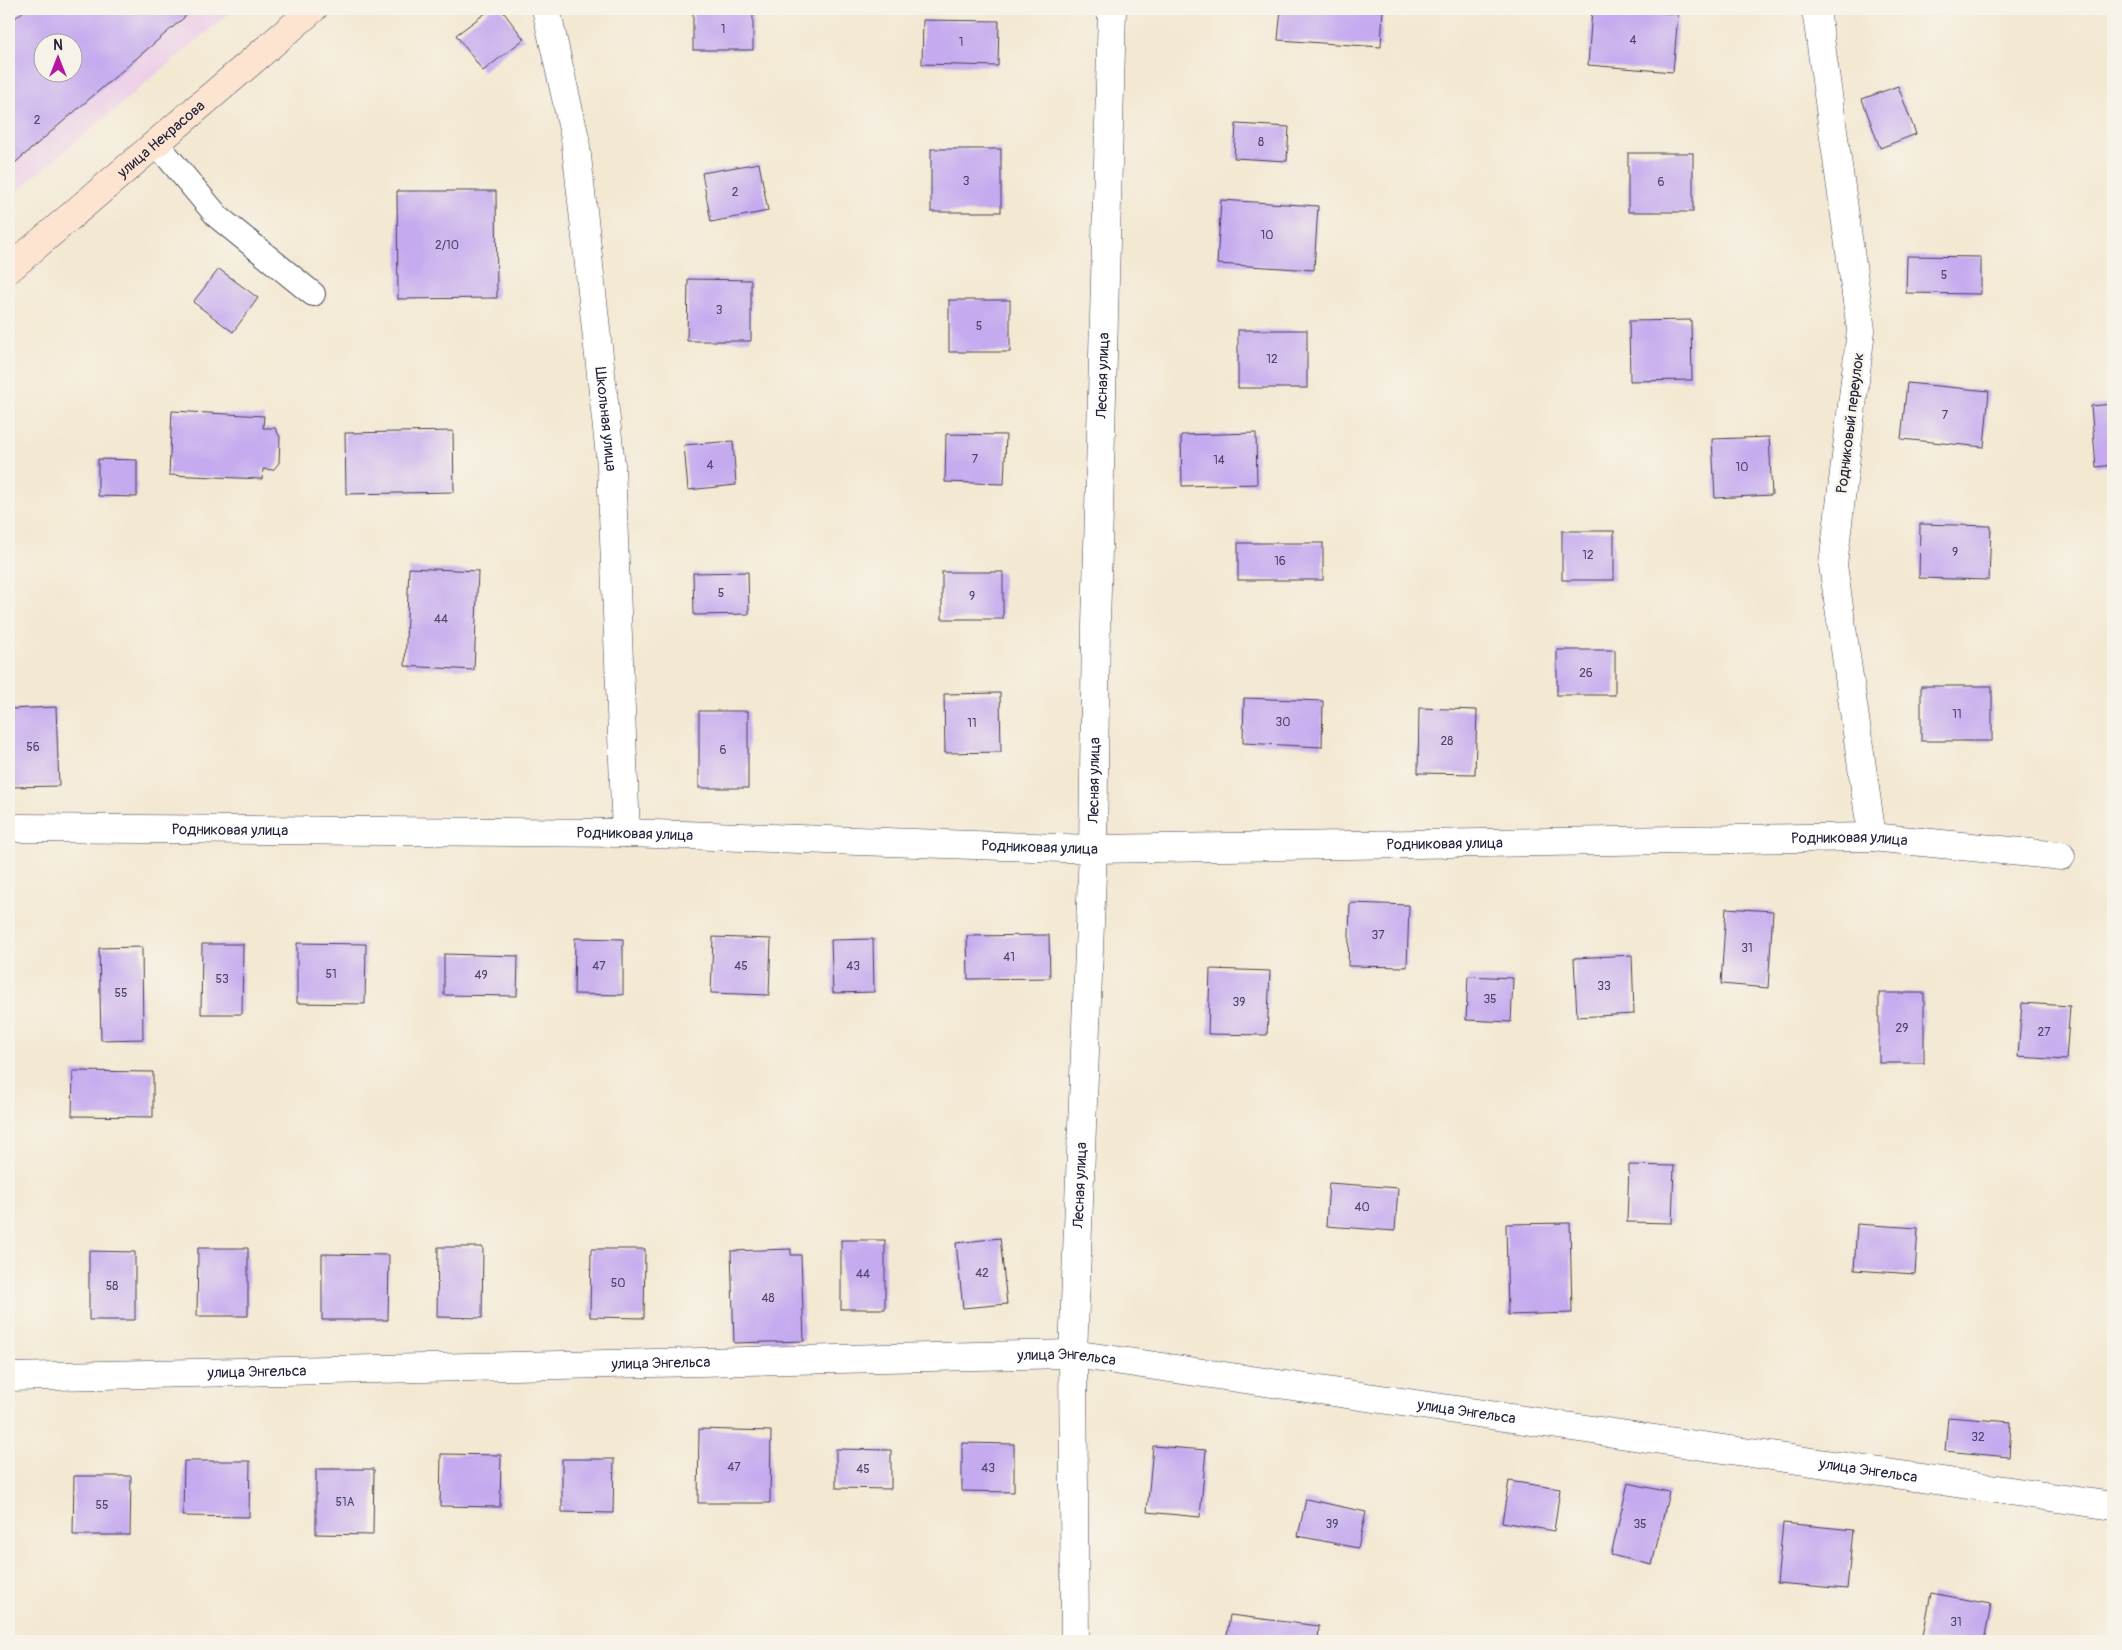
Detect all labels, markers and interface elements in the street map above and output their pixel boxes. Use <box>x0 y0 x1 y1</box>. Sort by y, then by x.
house number: 1 <box>721 22 725 37</box>
north arrow <box>32 32 82 82</box>
house number: 4 <box>1630 33 1637 48</box>
house number: 1 <box>959 35 963 50</box>
text: N <box>53 37 63 54</box>
street label: улица Некрасова <box>113 97 209 183</box>
house number: 2 <box>34 113 41 128</box>
house number: 8 <box>1258 135 1264 150</box>
house number: 3 <box>963 174 970 189</box>
house number: 6 <box>1658 175 1665 190</box>
house number: 2 <box>732 185 739 200</box>
house number: 10 <box>1261 228 1273 243</box>
house number: 2/10 <box>435 238 459 253</box>
house number: 5 <box>1941 268 1947 283</box>
house number: 3 <box>716 303 723 318</box>
house number: 5 <box>976 319 982 334</box>
street label: Лесная улица <box>1092 332 1114 420</box>
street label: Родниковый переулок <box>1832 351 1869 494</box>
house number: 12 <box>1266 352 1278 367</box>
street label: Школьная улица <box>590 366 620 472</box>
house number: 7 <box>1942 408 1949 423</box>
house number: 7 <box>972 452 979 467</box>
house number: 14 <box>1213 453 1225 468</box>
house number: 4 <box>707 458 714 473</box>
house number: 10 <box>1736 460 1748 475</box>
house number: 9 <box>1952 545 1958 560</box>
house number: 12 <box>1582 548 1594 563</box>
house number: 16 <box>1274 554 1286 569</box>
house number: 5 <box>718 586 724 601</box>
house number: 9 <box>969 589 975 604</box>
house number: 44 <box>434 612 448 627</box>
house number: 26 <box>1579 666 1593 681</box>
house number: 11 <box>1952 707 1962 722</box>
house number: 30 <box>1276 715 1290 730</box>
house number: 11 <box>967 716 977 731</box>
house number: 28 <box>1441 734 1453 749</box>
street label: Лесная улица <box>1084 737 1105 825</box>
house number: 56 <box>26 740 40 755</box>
house number: 6 <box>720 743 727 758</box>
street label: Родниковая улица <box>172 820 288 840</box>
street label: Родниковая улица <box>577 824 694 845</box>
street label: Родниковая улица <box>1791 828 1909 851</box>
street label: Родниковая улица <box>1386 834 1503 854</box>
street label: Родниковая улица <box>981 836 1098 859</box>
house number: 37 <box>1371 928 1385 943</box>
house number: 31 <box>1741 941 1753 956</box>
house number: 41 <box>1003 950 1015 965</box>
house number: 47 <box>592 959 606 974</box>
house number: 45 <box>734 959 748 974</box>
house number: 43 <box>846 959 860 974</box>
house number: 51 <box>325 967 337 982</box>
house number: 49 <box>474 968 488 983</box>
house number: 53 <box>215 972 229 987</box>
house number: 33 <box>1597 979 1611 994</box>
house number: 55 <box>114 986 128 1001</box>
house number: 35 <box>1483 992 1497 1007</box>
house number: 39 <box>1233 995 1245 1010</box>
house number: 29 <box>1896 1021 1908 1036</box>
house number: 27 <box>2037 1025 2051 1040</box>
street label: Лесная улица <box>1069 1142 1091 1230</box>
house number: 40 <box>1354 1200 1370 1215</box>
house number: 42 <box>975 1266 989 1281</box>
house number: 44 <box>856 1267 870 1282</box>
house number: 50 <box>611 1276 625 1291</box>
house number: 58 <box>106 1279 118 1294</box>
house number: 48 <box>761 1291 775 1306</box>
street label: улица Энгельса <box>1016 1345 1117 1370</box>
street label: улица Энгельса <box>610 1353 711 1374</box>
street label: улица Энгельса <box>206 1362 307 1383</box>
street label: улица Энгельса <box>1415 1395 1517 1429</box>
house number: 32 <box>1971 1430 1985 1445</box>
street label: улица Энгельса <box>1817 1454 1919 1487</box>
house number: 47 <box>727 1460 741 1475</box>
house number: 43 <box>981 1461 995 1476</box>
house number: 45 <box>856 1462 870 1477</box>
house number: 51А <box>336 1495 355 1510</box>
house number: 55 <box>95 1498 109 1513</box>
house number: 39 <box>1326 1517 1338 1532</box>
house number: 35 <box>1633 1517 1647 1532</box>
house number: 31 <box>1950 1615 1962 1630</box>

